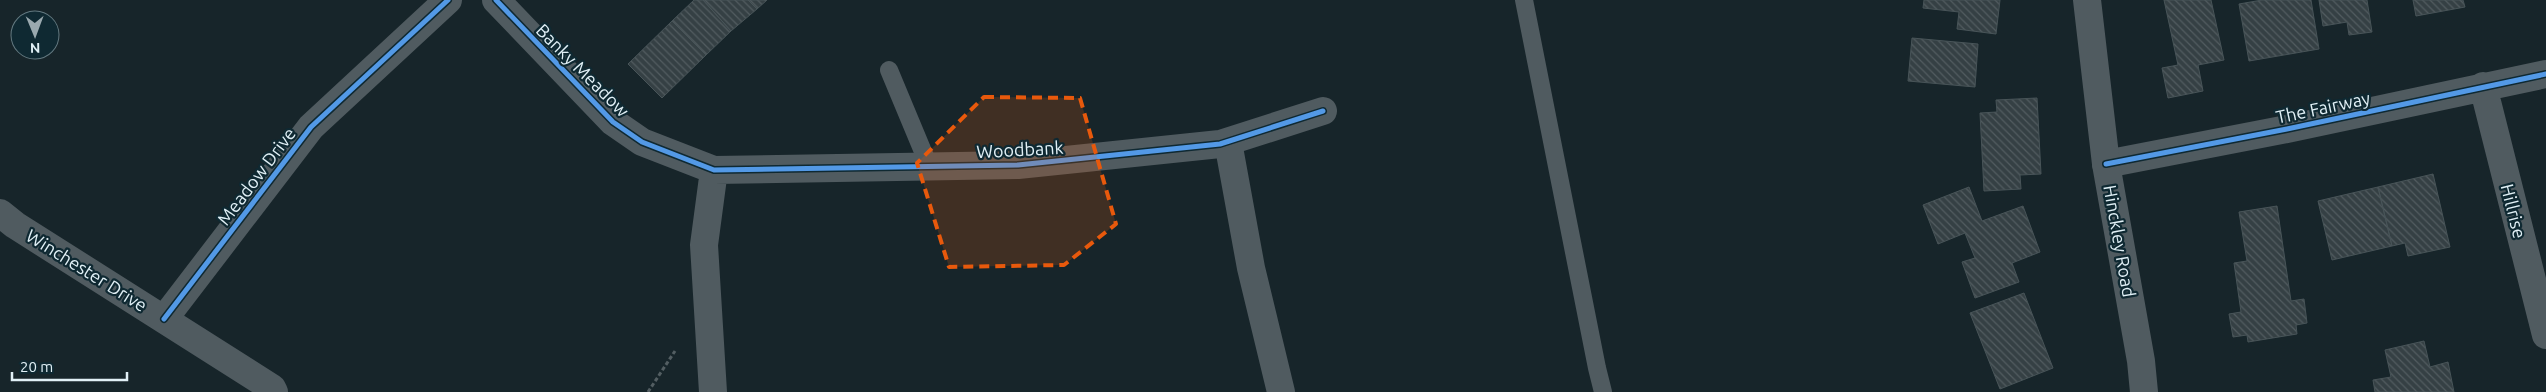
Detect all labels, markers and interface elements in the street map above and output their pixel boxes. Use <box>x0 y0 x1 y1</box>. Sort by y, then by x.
north arrow <box>10 10 60 60</box>
street label: Banky Meadow <box>533 20 633 120</box>
text: N <box>30 40 41 56</box>
street label: The Fairway <box>2274 87 2372 127</box>
street label: Meadow Drive <box>213 123 299 229</box>
street label: Woodbank <box>976 137 1064 161</box>
street label: Hillrise <box>2498 182 2530 240</box>
street label: Hinckley Road <box>2100 183 2140 299</box>
street label: Winchester Drive <box>23 225 151 315</box>
scale bar <box>12 350 128 382</box>
text: 20 m <box>20 358 53 375</box>

